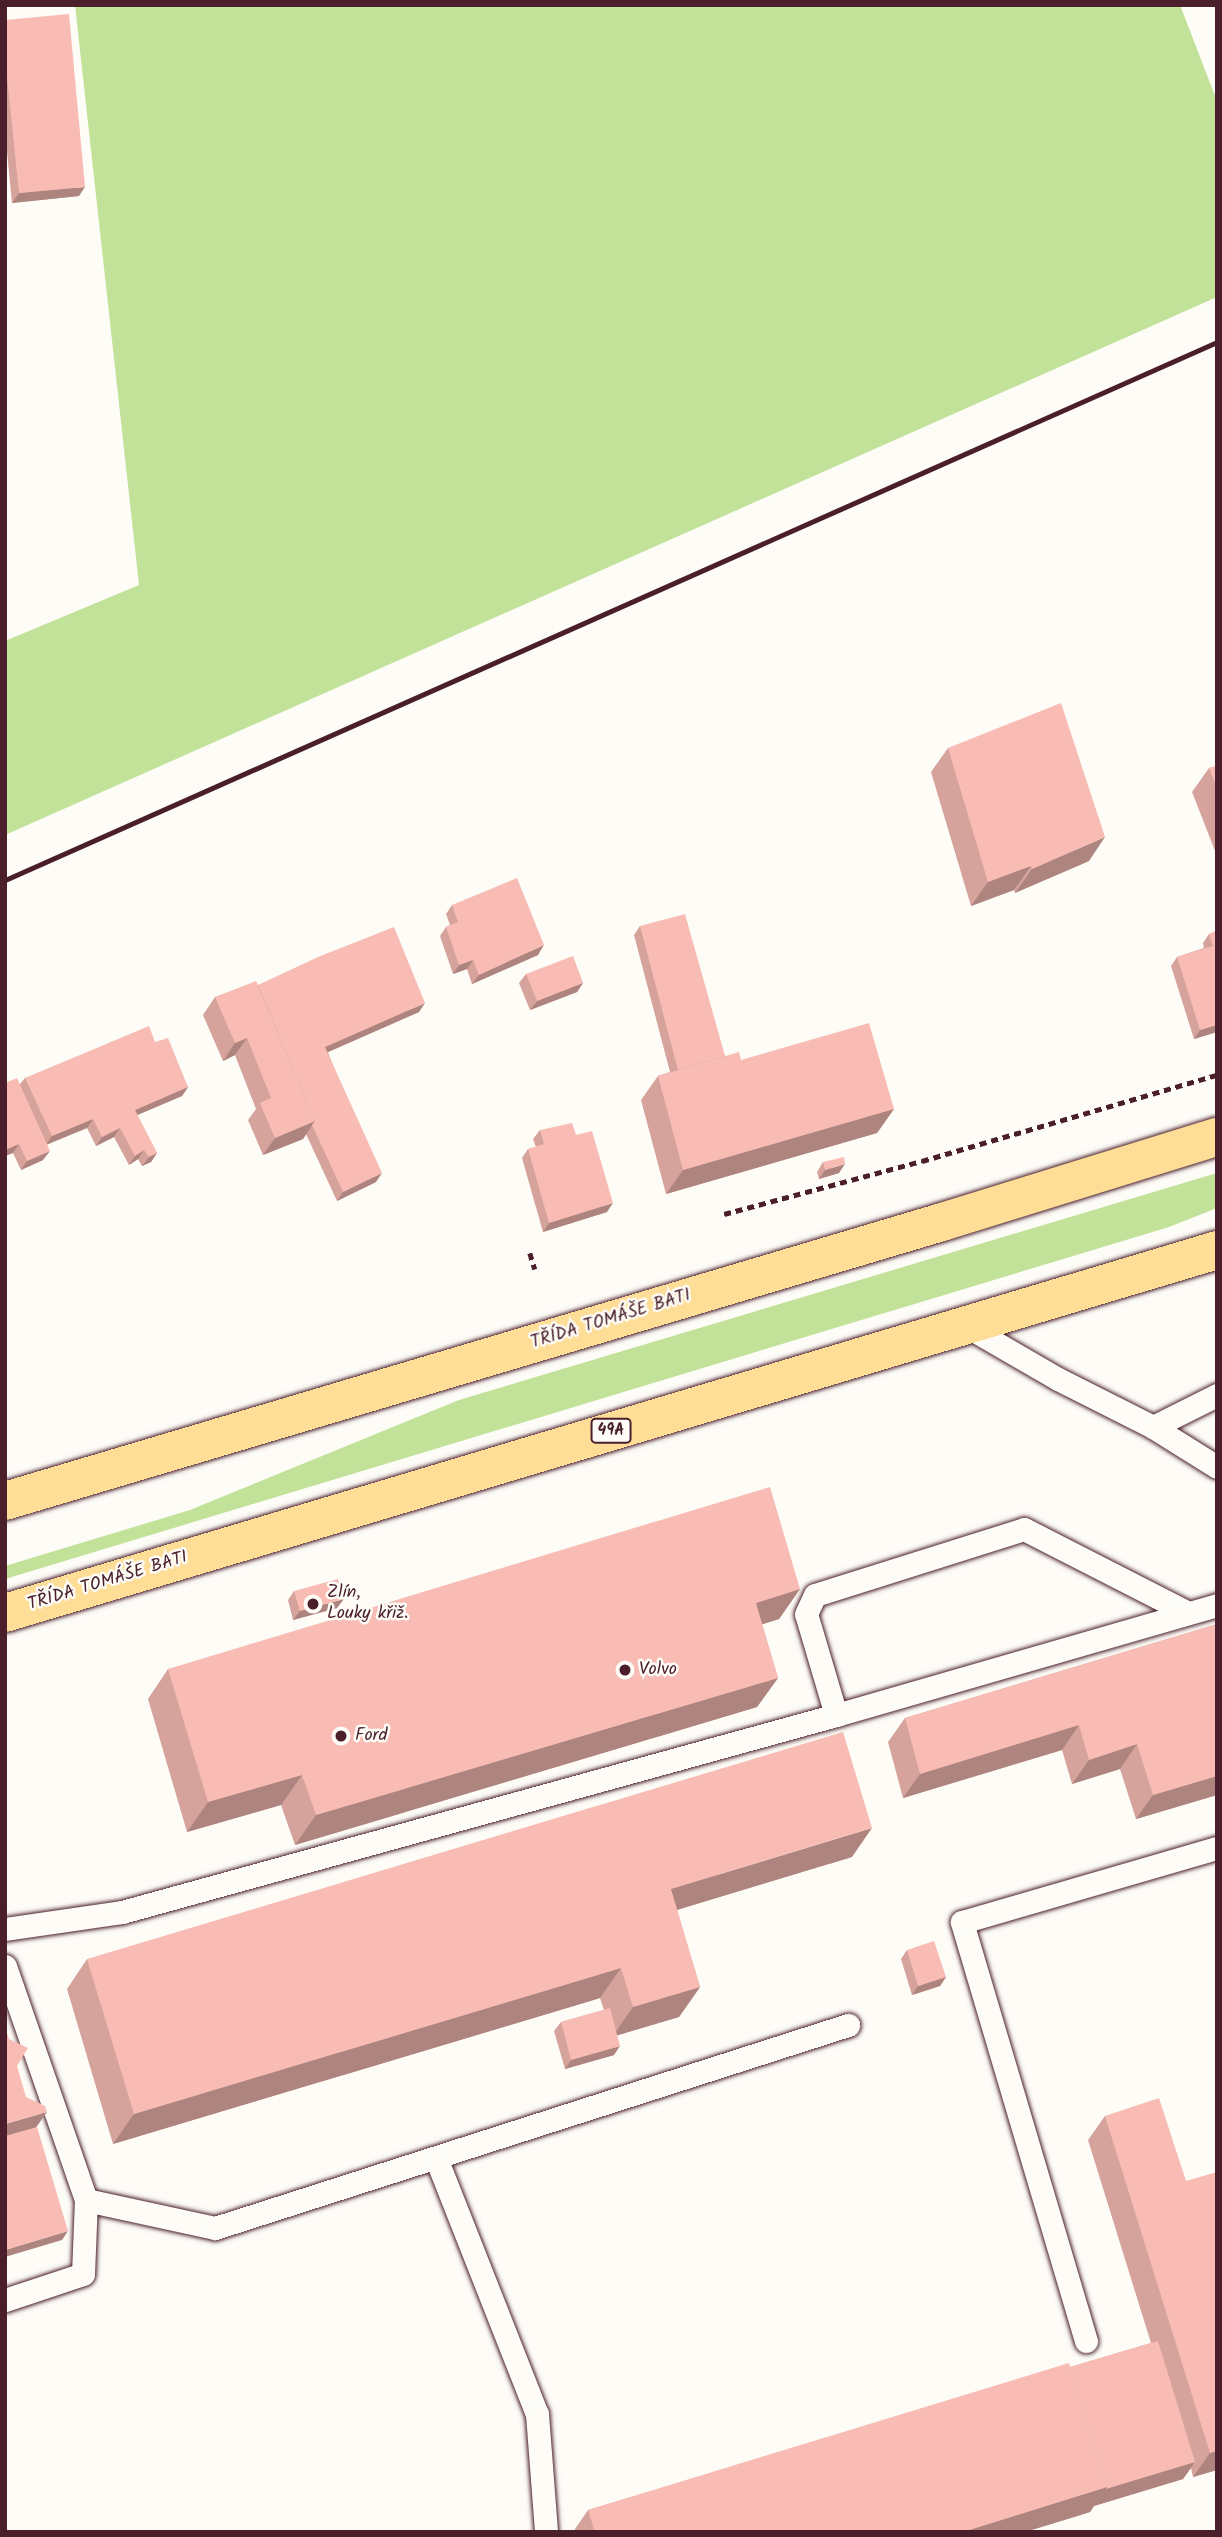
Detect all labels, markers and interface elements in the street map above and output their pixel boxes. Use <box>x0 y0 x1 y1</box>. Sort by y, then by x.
street label: TŘÍDA TOMÁŠE BATI <box>528 1285 694 1355</box>
road number: 49A <box>590 1418 632 1443</box>
street label: TŘÍDA TOMÁŠE BATI <box>25 1547 191 1617</box>
place label: Zlín, Louky křiž. <box>327 1583 408 1626</box>
marker: Zlín, Louky křiž. <box>305 1596 321 1612</box>
place label: Volvo <box>639 1659 677 1681</box>
marker: Volvo <box>617 1662 633 1678</box>
place label: Ford <box>355 1725 388 1747</box>
marker: Ford <box>333 1728 349 1744</box>

